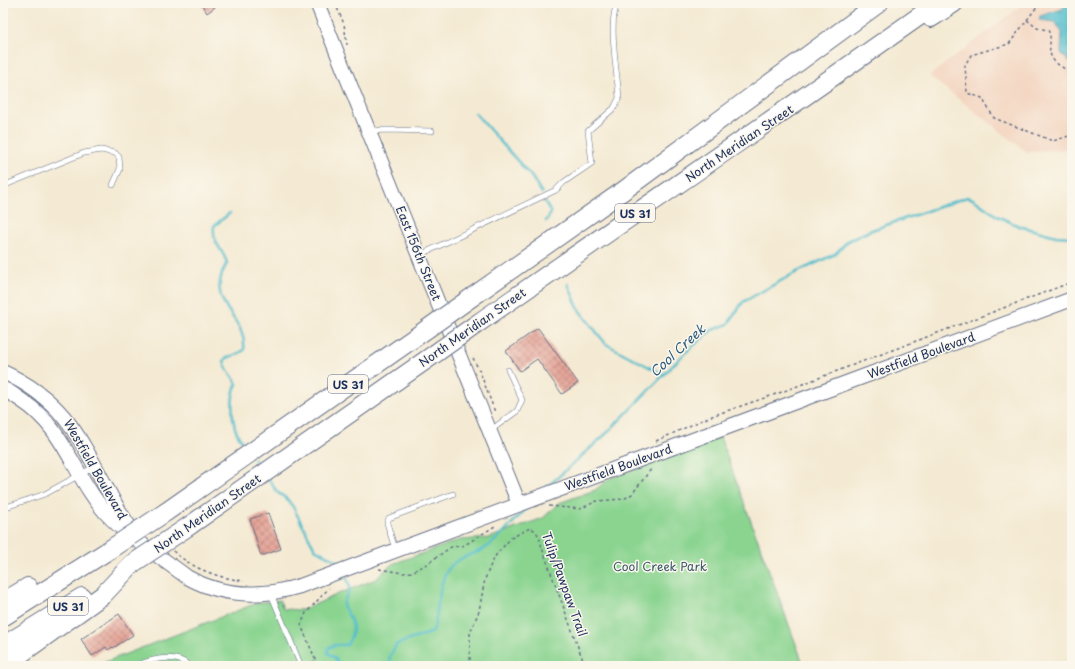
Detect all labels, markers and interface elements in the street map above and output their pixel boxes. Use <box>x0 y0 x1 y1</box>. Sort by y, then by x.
street label: North Meridian Street <box>681 100 797 186</box>
street label: East 156th Street <box>392 203 446 303</box>
road number: US 31 <box>615 204 655 222</box>
street label: North Meridian Street <box>415 283 529 371</box>
water label: Cool Creek <box>645 319 710 381</box>
street label: Westfield Boulevard <box>865 327 978 383</box>
road number: US 31 <box>328 375 368 393</box>
street label: Westfield Boulevard <box>60 415 132 523</box>
street label: Westfield Boulevard <box>562 439 675 495</box>
street label: North Meridian Street <box>150 469 264 557</box>
street label: Tulip/Pawpaw Trail <box>538 529 592 639</box>
park label: Cool Creek Park <box>613 557 707 575</box>
road number: US 31 <box>48 597 88 615</box>

